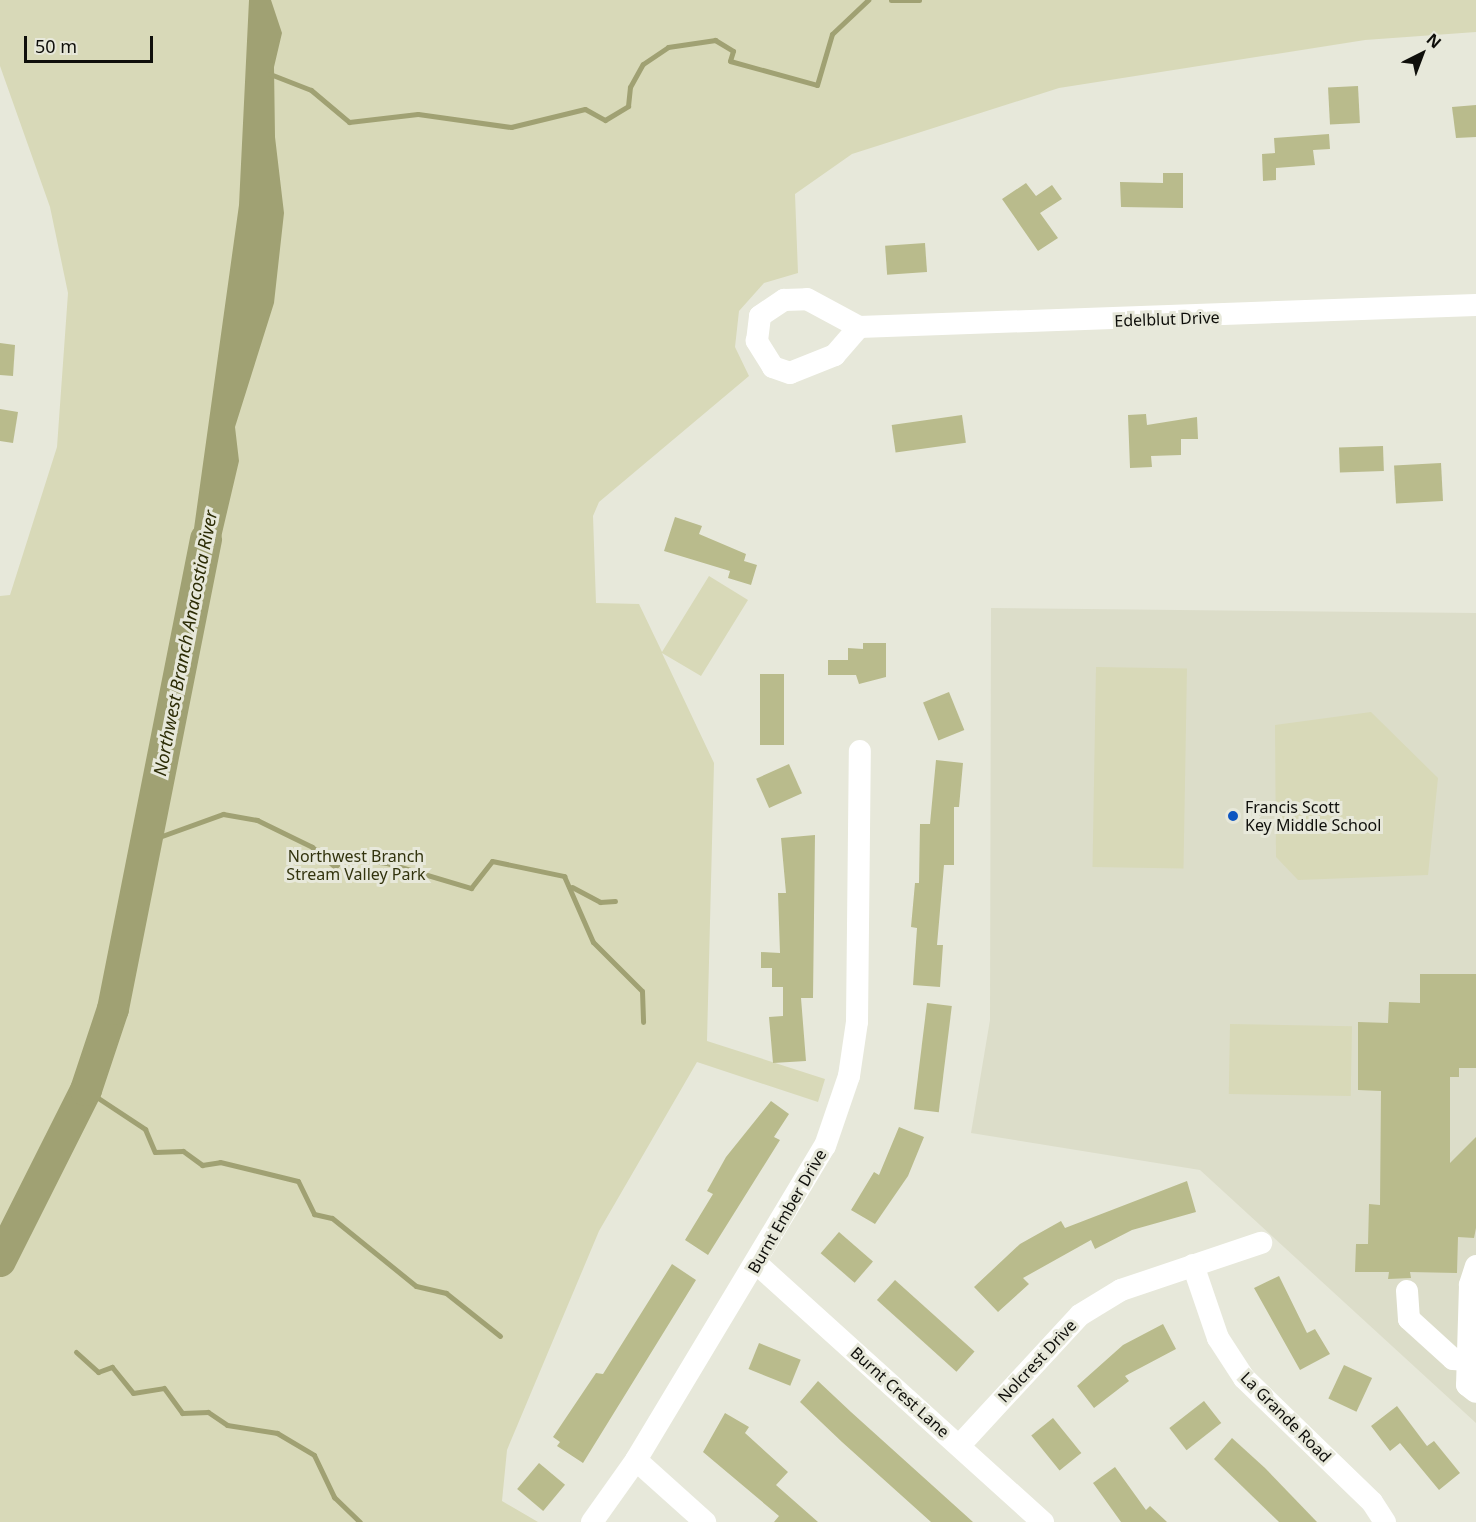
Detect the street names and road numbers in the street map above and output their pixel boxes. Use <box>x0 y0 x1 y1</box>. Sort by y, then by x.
street label: Edelblut Drive <box>1114 308 1220 330</box>
street label: Burnt Ember Drive <box>744 1146 830 1276</box>
street label: Nolcrest Drive <box>994 1316 1080 1406</box>
street label: Burnt Crest Lane <box>847 1343 953 1441</box>
street label: La Grande Road <box>1237 1368 1335 1466</box>

